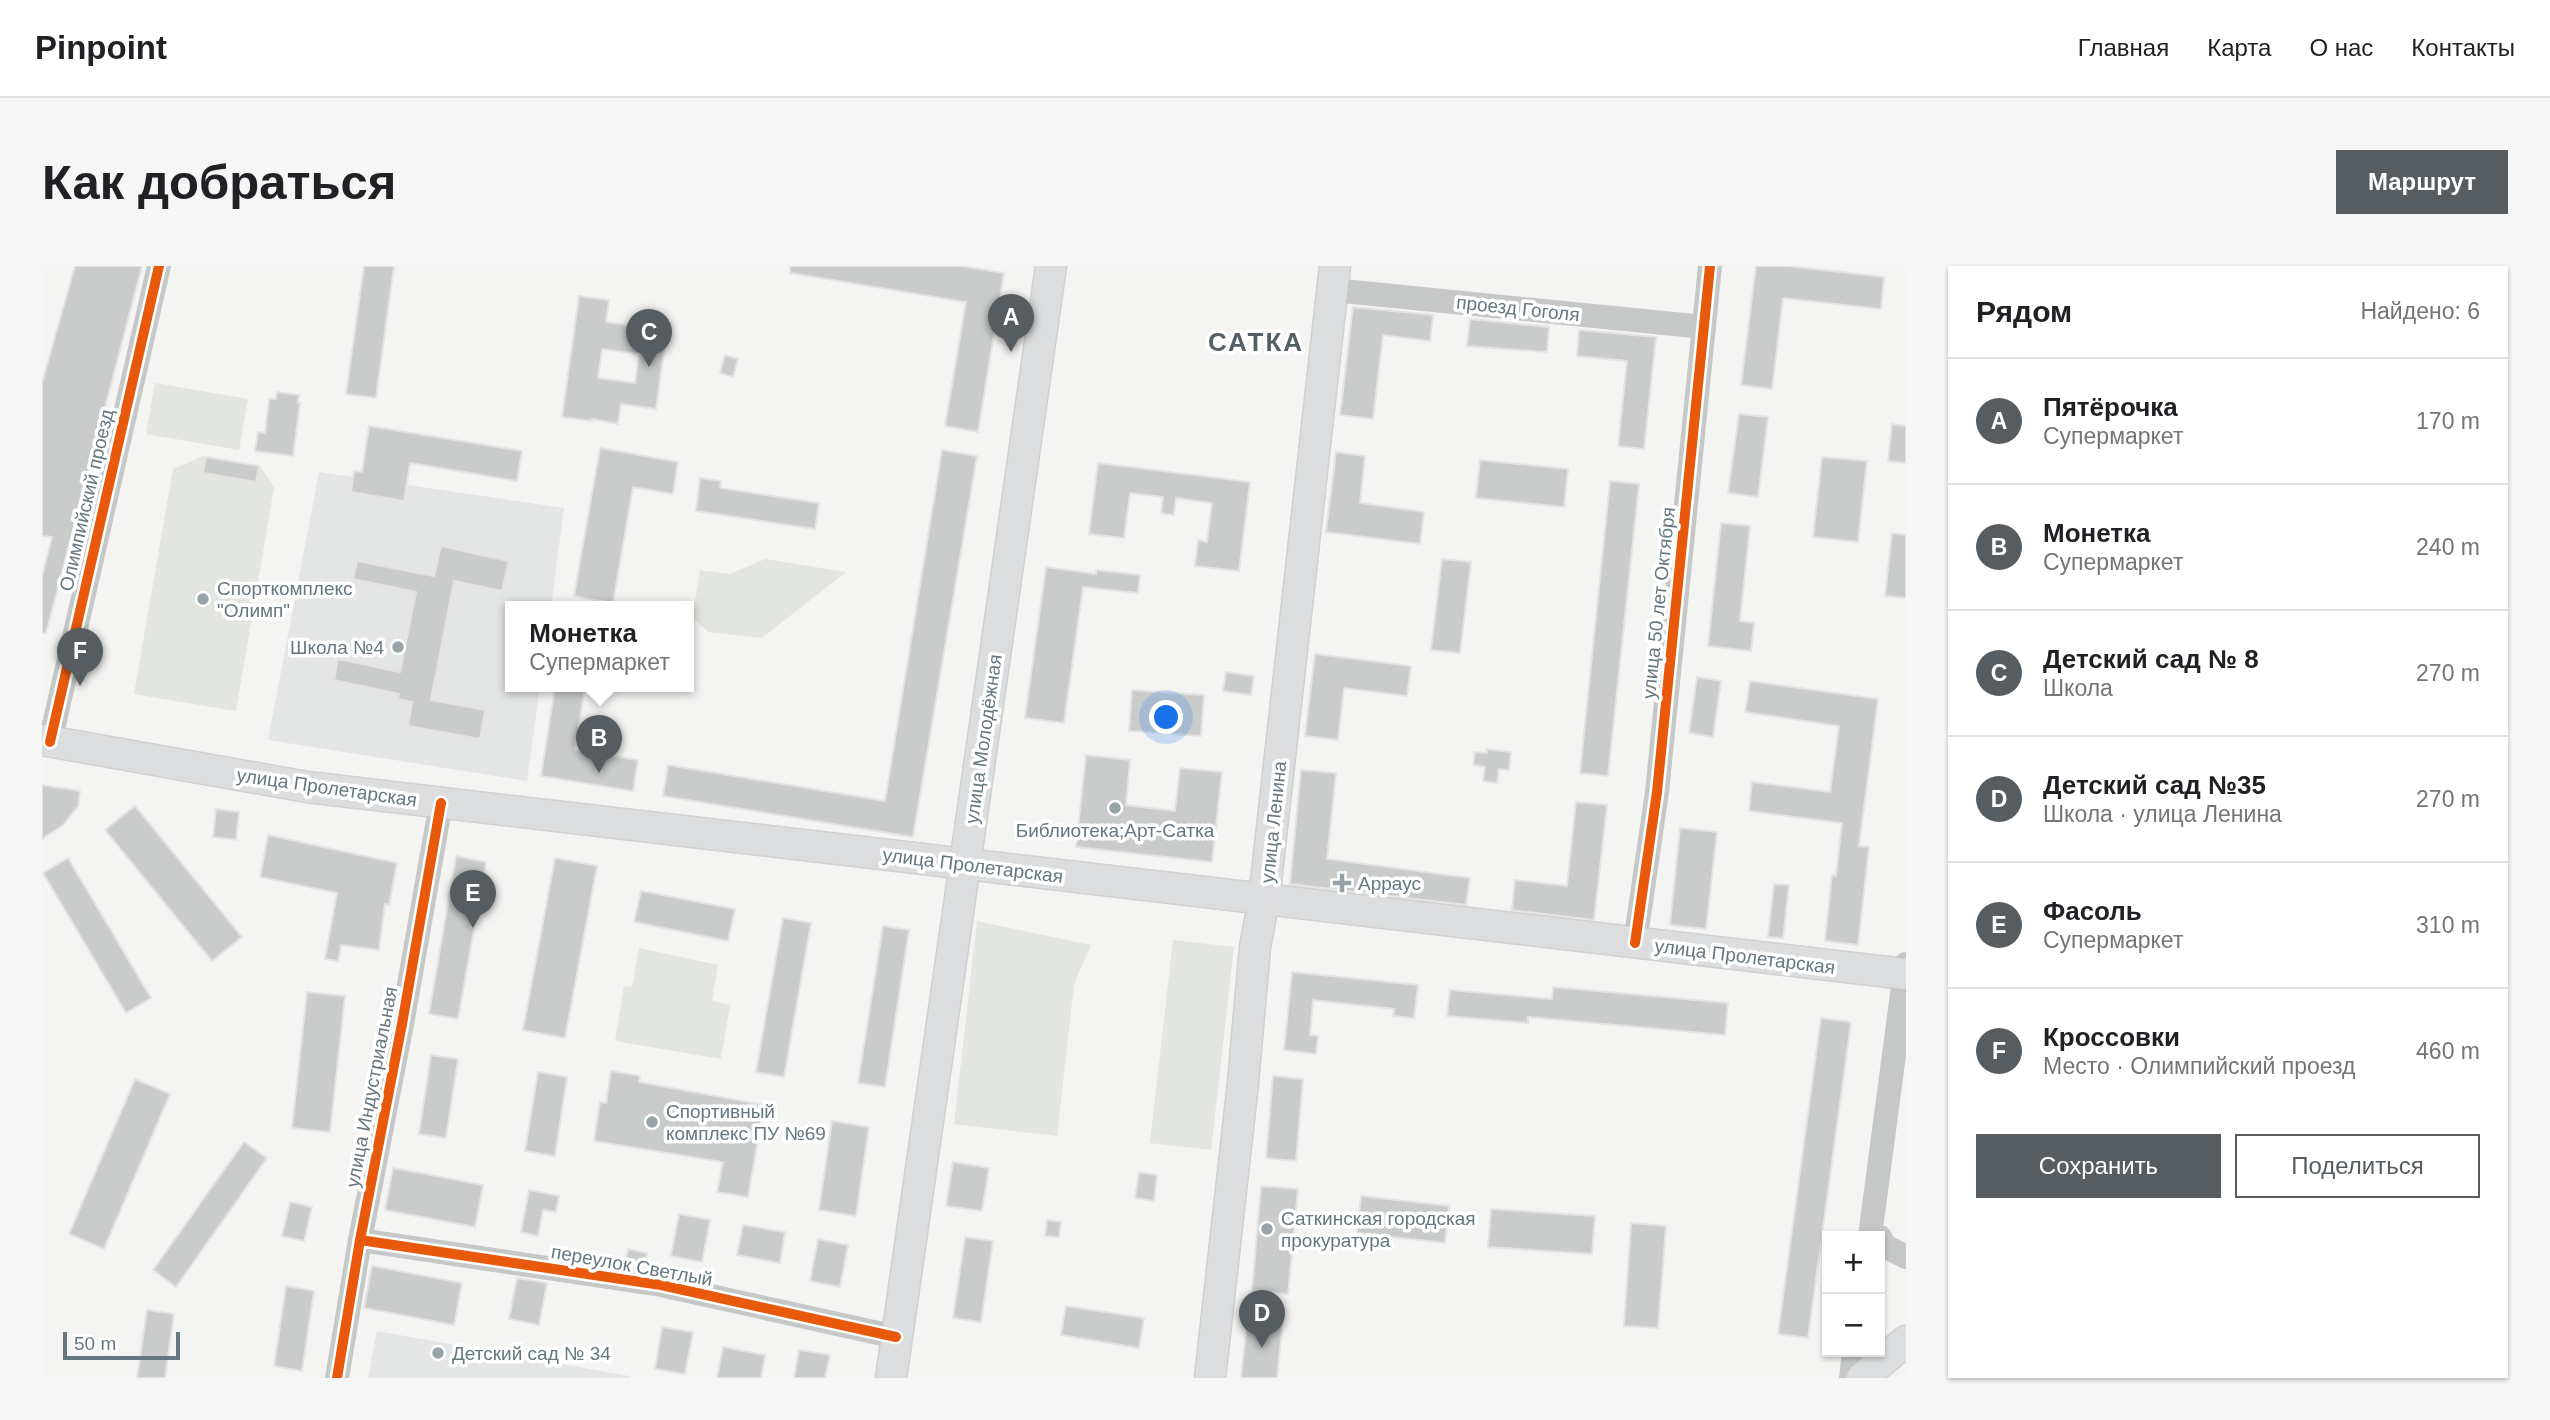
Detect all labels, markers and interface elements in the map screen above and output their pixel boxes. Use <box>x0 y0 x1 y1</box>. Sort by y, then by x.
text: Pinpoint <box>35 29 167 66</box>
text: Главная <box>2078 34 2169 61</box>
text: Карта <box>2207 34 2271 61</box>
text: О нас <box>2309 34 2373 61</box>
text: Контакты <box>2411 34 2515 61</box>
button: Маршрут <box>2336 150 2508 214</box>
text: Как добраться <box>42 155 396 209</box>
street label: проезд Гоголя <box>1455 292 1581 325</box>
pin: A <box>988 294 1034 352</box>
text: Рядом <box>1976 295 2072 328</box>
text: Найдено: 6 <box>2360 298 2480 324</box>
pin: C <box>626 309 672 367</box>
district label: САТКА <box>1208 327 1304 357</box>
text: Пятёрочка <box>2043 392 2178 422</box>
street label: Олимпийский проезд <box>55 407 118 593</box>
text: A <box>1991 408 2007 434</box>
text: 170 m <box>2416 408 2480 434</box>
text: Супермаркет <box>2043 423 2183 449</box>
street label: улица 50 лет Октября <box>1638 506 1679 700</box>
text: Монетка <box>2043 518 2151 548</box>
text: B <box>1991 534 2007 560</box>
text: 240 m <box>2416 534 2480 560</box>
text: Супермаркет <box>2043 549 2183 575</box>
place label: Спорткомплекс "Олимп" <box>217 578 353 621</box>
marker: Спорткомплекс "Олимп" <box>195 591 211 607</box>
popup <box>505 601 694 692</box>
text: Монетка <box>529 618 637 648</box>
pin: F <box>57 628 103 686</box>
place label: Школа №4 <box>290 637 384 658</box>
marker: Школа №4 <box>390 639 406 655</box>
text: Детский сад № 8 <box>2043 644 2259 674</box>
text: Супермаркет <box>529 649 670 675</box>
street label: улица Молодёжная <box>961 653 1006 825</box>
text: C <box>1991 660 2007 686</box>
text: 270 m <box>2416 660 2480 686</box>
text: Школа <box>2043 675 2113 701</box>
your location <box>1149 700 1183 734</box>
pin: B <box>576 715 622 773</box>
street label: улица Ленина <box>1257 760 1290 884</box>
street label: улица Пролетарская <box>236 764 418 811</box>
text: Детский сад №35 <box>2043 770 2266 800</box>
text: D <box>1991 786 2007 812</box>
text: 270 m <box>2416 786 2480 812</box>
marker: Библиотека;Арт-Сатка <box>1107 800 1123 816</box>
text: Школа · улица Ленина <box>2043 801 2282 827</box>
place label: Библиотека;Арт-Сатка <box>1016 820 1215 841</box>
street label: улица Пролетарская <box>882 844 1064 887</box>
pin: E <box>450 870 496 928</box>
marker: Арраус <box>1332 873 1352 893</box>
place label: Арраус <box>1358 873 1421 894</box>
text: Фасоль <box>2043 896 2142 926</box>
text: E <box>1991 912 2007 938</box>
text: 310 m <box>2416 912 2480 938</box>
text: Супермаркет <box>2043 927 2183 953</box>
street label: улица Пролетарская <box>1654 935 1836 978</box>
street label: улица Индустриальная <box>342 985 401 1189</box>
text: Кроссовки <box>2043 1022 2180 1052</box>
text: F <box>1992 1038 2006 1064</box>
text: 460 m <box>2416 1038 2480 1064</box>
text: Место · Олимпийский проезд <box>2043 1053 2356 1079</box>
place label: Спортивный комплекс ПУ №69 <box>666 1101 826 1144</box>
marker: Спортивный комплекс ПУ №69 <box>644 1114 660 1130</box>
button: Сохранить <box>1976 1134 2221 1198</box>
button: Поделиться <box>2235 1134 2480 1198</box>
place label: Саткинская городская прокуратура <box>1281 1208 1476 1251</box>
marker: Саткинская городская прокуратура <box>1259 1221 1275 1237</box>
map controls <box>1822 1231 1885 1357</box>
button: + <box>1822 1231 1885 1294</box>
street label: переулок Светлый <box>550 1241 714 1290</box>
pin: D <box>1239 1290 1285 1348</box>
button: − <box>1822 1294 1885 1357</box>
scale bar <box>63 1329 180 1361</box>
text: 50 m <box>74 1333 116 1354</box>
place label: Детский сад № 34 <box>452 1343 611 1364</box>
marker: Детский сад № 34 <box>430 1345 446 1361</box>

